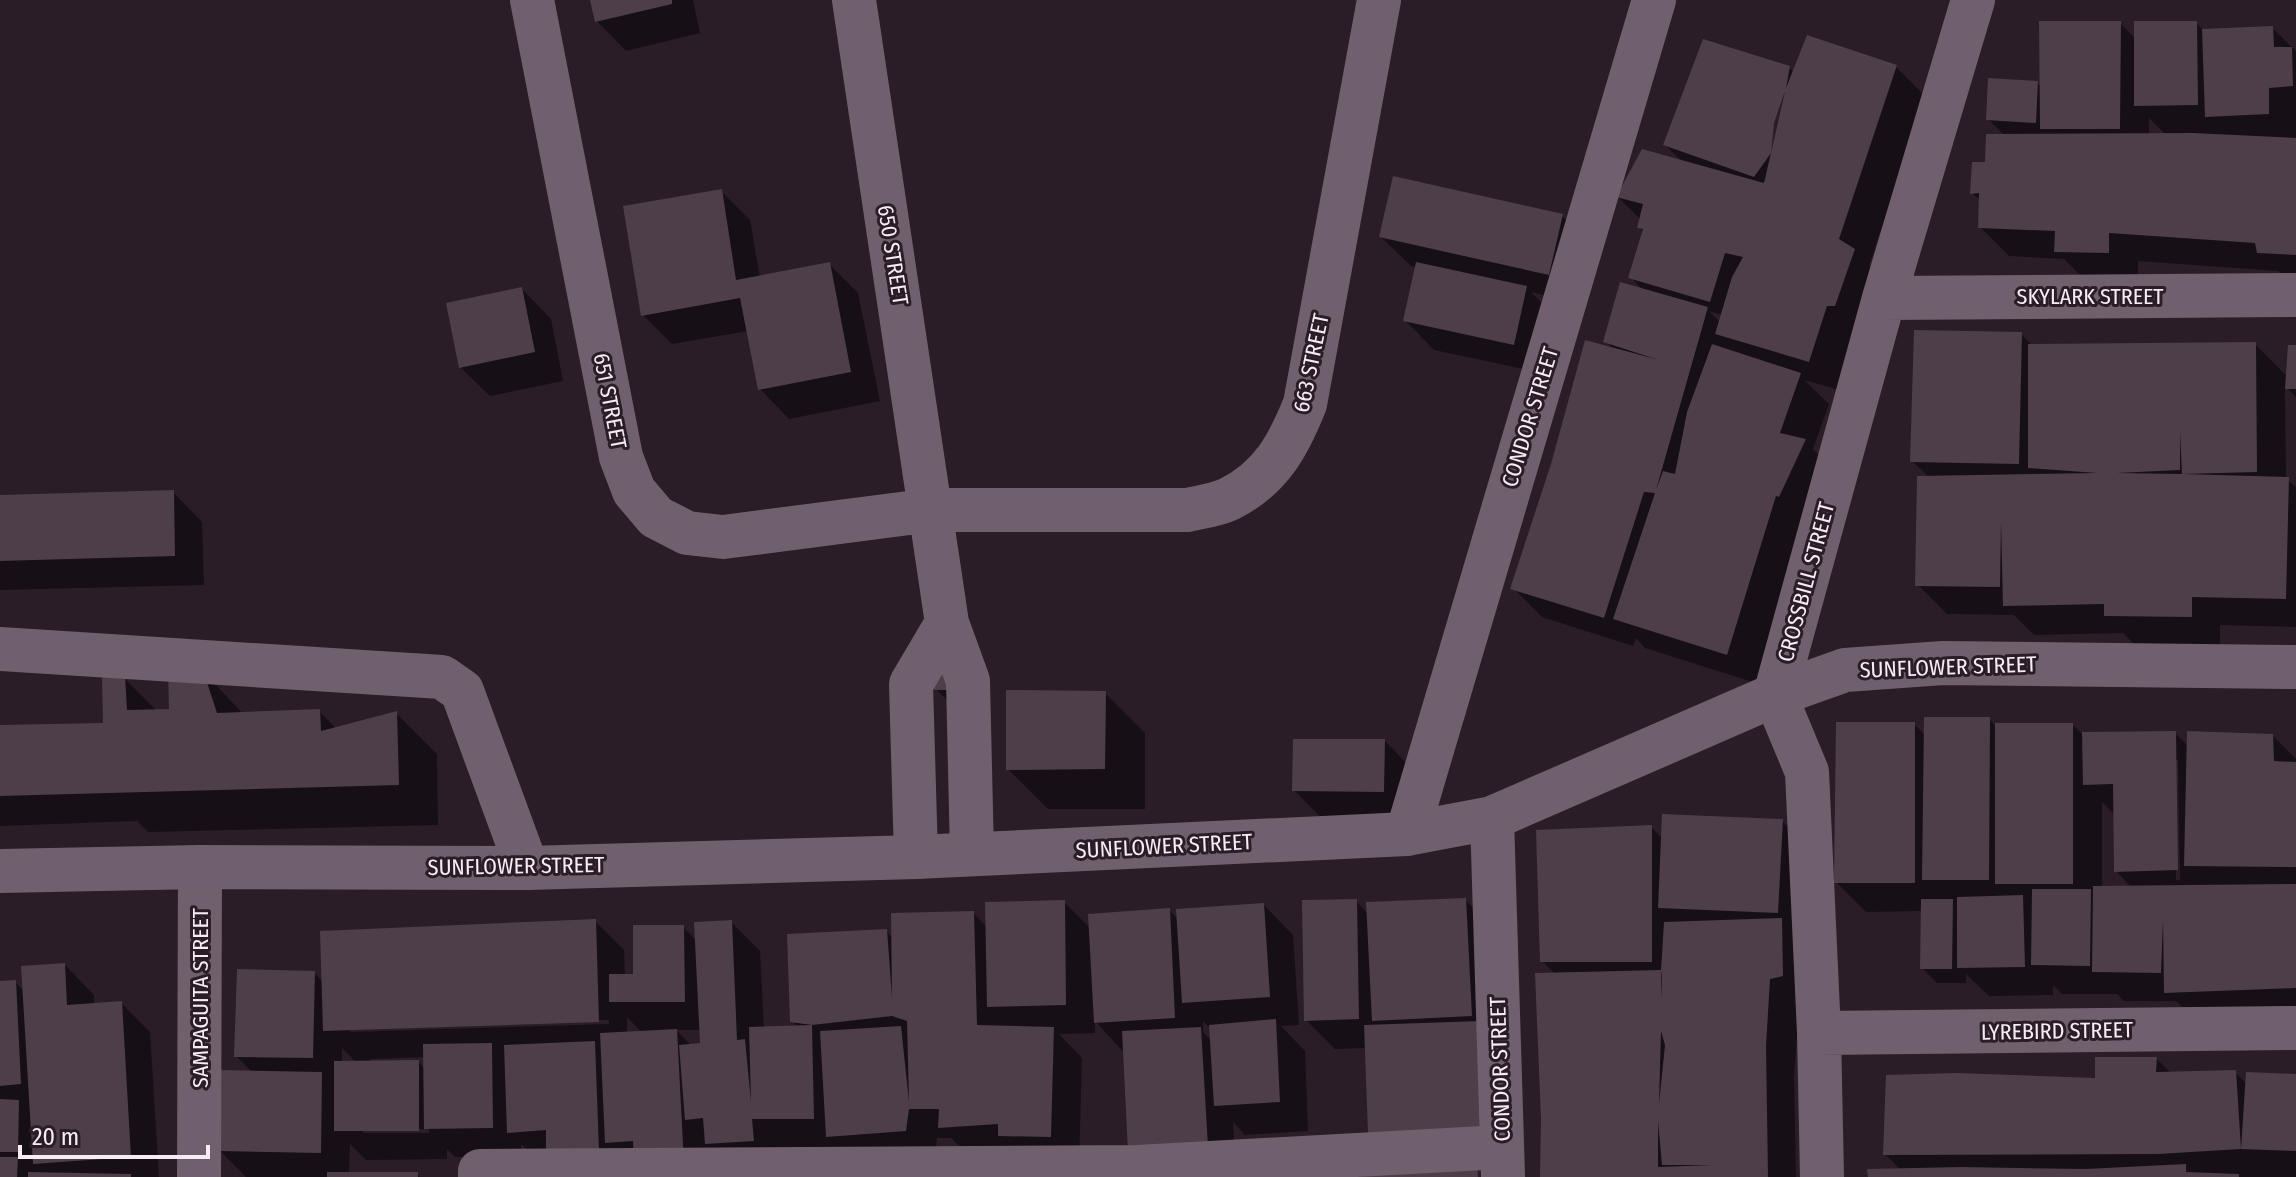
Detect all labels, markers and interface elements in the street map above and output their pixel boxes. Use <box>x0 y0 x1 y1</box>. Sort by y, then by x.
street label: 650 STREET <box>872 203 914 308</box>
street label: SKYLARK STREET <box>2016 283 2164 310</box>
street label: 663 STREET <box>1287 310 1335 415</box>
street label: CONDOR STREET <box>1496 343 1564 490</box>
street label: 651 STREET <box>587 351 633 452</box>
street label: CROSSBILL STREET <box>1772 498 1841 665</box>
street label: SUNFLOWER STREET <box>1859 650 2038 684</box>
street label: SUNFLOWER STREET <box>1075 828 1254 864</box>
street label: SUNFLOWER STREET <box>427 851 605 881</box>
street label: SAMPAGUITA STREET <box>187 907 214 1088</box>
street label: CONDOR STREET <box>1484 995 1516 1142</box>
street label: LYREBIRD STREET <box>1981 1016 2134 1046</box>
scale bar <box>20 1109 208 1159</box>
text: 20 m <box>32 1123 79 1151</box>

